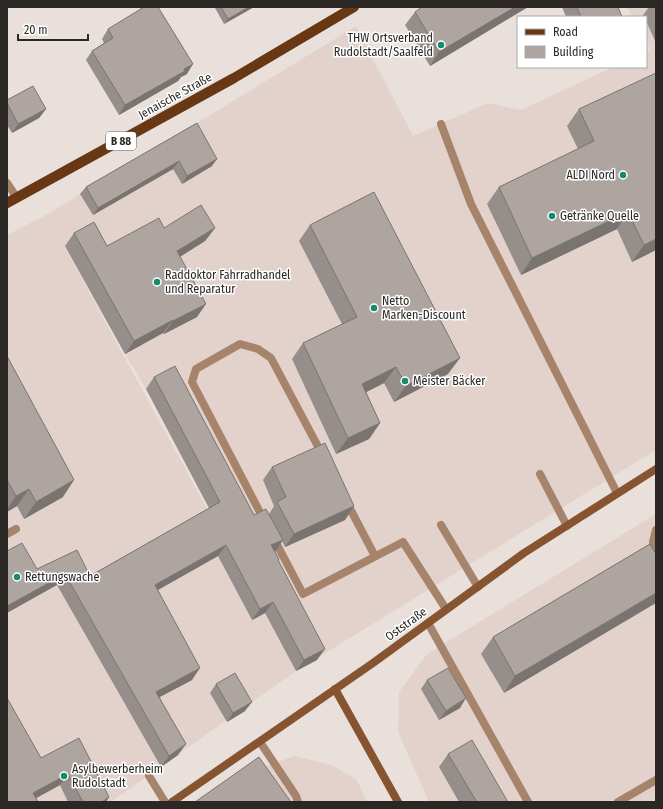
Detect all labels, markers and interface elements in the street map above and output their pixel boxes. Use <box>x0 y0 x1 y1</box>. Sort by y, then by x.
scale bar <box>18 16 88 42</box>
legend <box>517 16 647 68</box>
text: 20 m <box>24 23 48 37</box>
text: Road <box>553 25 578 39</box>
place label: THW Ortsverband Rudolstadt/Saalfeld <box>334 31 433 59</box>
marker: THW Ortsverband Rudolstadt/Saalfeld <box>436 40 446 50</box>
text: Building <box>553 45 594 59</box>
street label: Jenaische Straße <box>136 70 214 122</box>
road number: B 88 <box>106 132 136 150</box>
place label: ALDI Nord <box>567 168 615 182</box>
marker: ALDI Nord <box>618 170 628 180</box>
place label: Getränke Quelle <box>560 209 639 223</box>
marker: Getränke Quelle <box>547 211 557 221</box>
place label: Raddoktor Fahrradhandel und Reparatur <box>165 268 290 296</box>
marker: Raddoktor Fahrradhandel und Reparatur <box>152 277 162 287</box>
place label: Netto Marken-Discount <box>382 294 466 322</box>
marker: Netto Marken-Discount <box>369 303 379 313</box>
place label: Meister Bäcker <box>413 374 486 388</box>
marker: Meister Bäcker <box>400 376 410 386</box>
place label: Rettungswache <box>25 570 99 584</box>
marker: Rettungswache <box>12 572 22 582</box>
street label: Oststraße <box>383 604 429 644</box>
place label: Asylbewerberheim Rudolstadt <box>72 762 163 790</box>
marker: Asylbewerberheim Rudolstadt <box>59 771 69 781</box>

